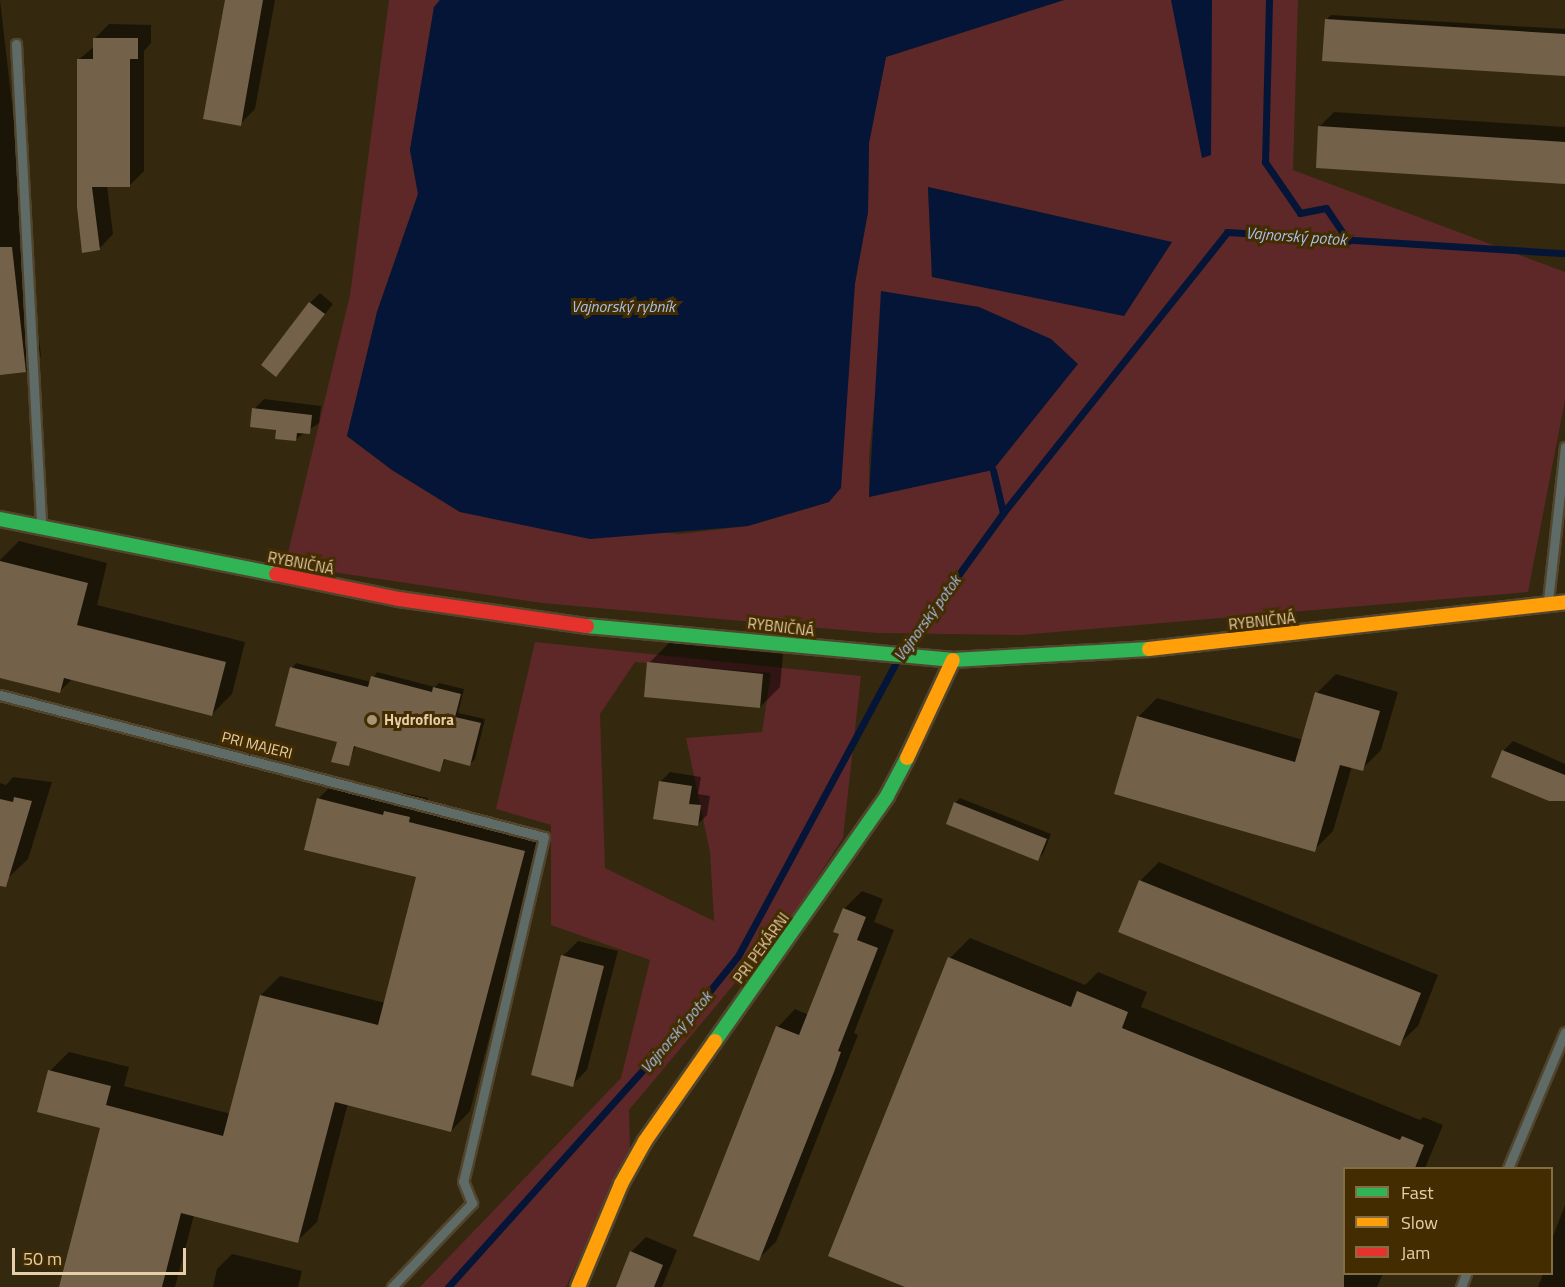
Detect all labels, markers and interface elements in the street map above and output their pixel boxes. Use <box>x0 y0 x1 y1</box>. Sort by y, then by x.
water label: Vajnorský potok <box>1245 223 1347 249</box>
water label: Vajnorský rybník <box>571 296 675 316</box>
street label: RYBNIČNÁ <box>266 548 336 578</box>
water label: Vajnorský potok <box>890 571 964 665</box>
street label: RYBNIČNÁ <box>1228 609 1296 633</box>
street label: RYBNIČNÁ <box>747 614 815 640</box>
place label: Hydroflora <box>384 711 454 729</box>
marker: Hydroflora <box>365 713 379 727</box>
street label: PRI MAJERI <box>220 728 294 762</box>
street label: PRI PEKÁRNI <box>729 909 793 987</box>
water label: Vajnorský potok <box>636 987 716 1077</box>
legend <box>1343 1167 1553 1275</box>
text: Fast <box>1401 1179 1434 1206</box>
text: Slow <box>1401 1209 1438 1236</box>
scale bar <box>15 1236 189 1274</box>
text: Jam <box>1401 1239 1430 1266</box>
text: 50 m <box>23 1245 62 1272</box>

